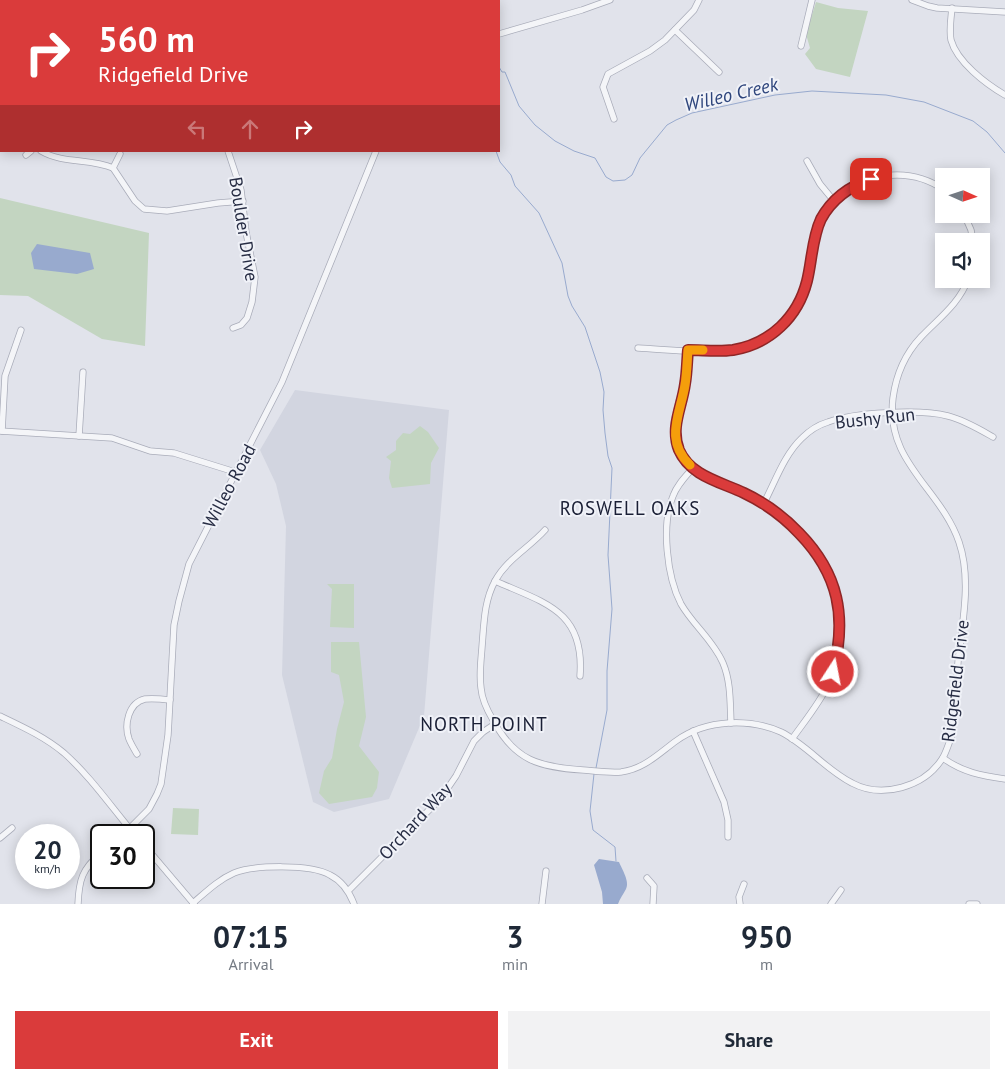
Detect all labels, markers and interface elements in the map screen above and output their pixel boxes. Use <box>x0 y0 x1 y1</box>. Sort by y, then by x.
text: 560 m <box>98 16 195 62</box>
icon: right <box>15 20 80 85</box>
text: Ridgefield Drive <box>98 60 248 88</box>
water label: Willeo Creek <box>682 71 782 116</box>
icon: left <box>183 115 211 143</box>
icon: ahead <box>236 115 264 143</box>
icon: right <box>289 115 317 143</box>
pin <box>850 158 892 200</box>
icon: arrive <box>857 165 885 193</box>
north arrow <box>935 168 990 222</box>
map controls <box>935 168 990 288</box>
street label: Boulder Drive <box>224 175 264 283</box>
button: sound <box>935 233 990 288</box>
street label: Bushy Run <box>834 402 916 434</box>
street label: Willeo Road <box>197 440 261 532</box>
district label: ROSWELL OAKS <box>560 496 700 520</box>
street label: Ridgefield Drive <box>936 619 974 743</box>
position arrow <box>806 645 858 697</box>
district label: NORTH POINT <box>420 712 548 736</box>
street label: Orchard Way <box>373 777 457 864</box>
speed limit sign: 30 <box>90 824 155 889</box>
text: 20 <box>33 834 62 866</box>
text: km/h <box>34 861 61 876</box>
text: 07:15 <box>213 917 289 956</box>
text: 3 <box>507 917 524 956</box>
text: 950 <box>741 917 792 956</box>
text: Arrival <box>229 954 273 974</box>
text: min <box>502 954 528 974</box>
text: m <box>760 954 773 974</box>
button: Exit <box>15 1011 498 1069</box>
button: Share <box>508 1011 990 1069</box>

